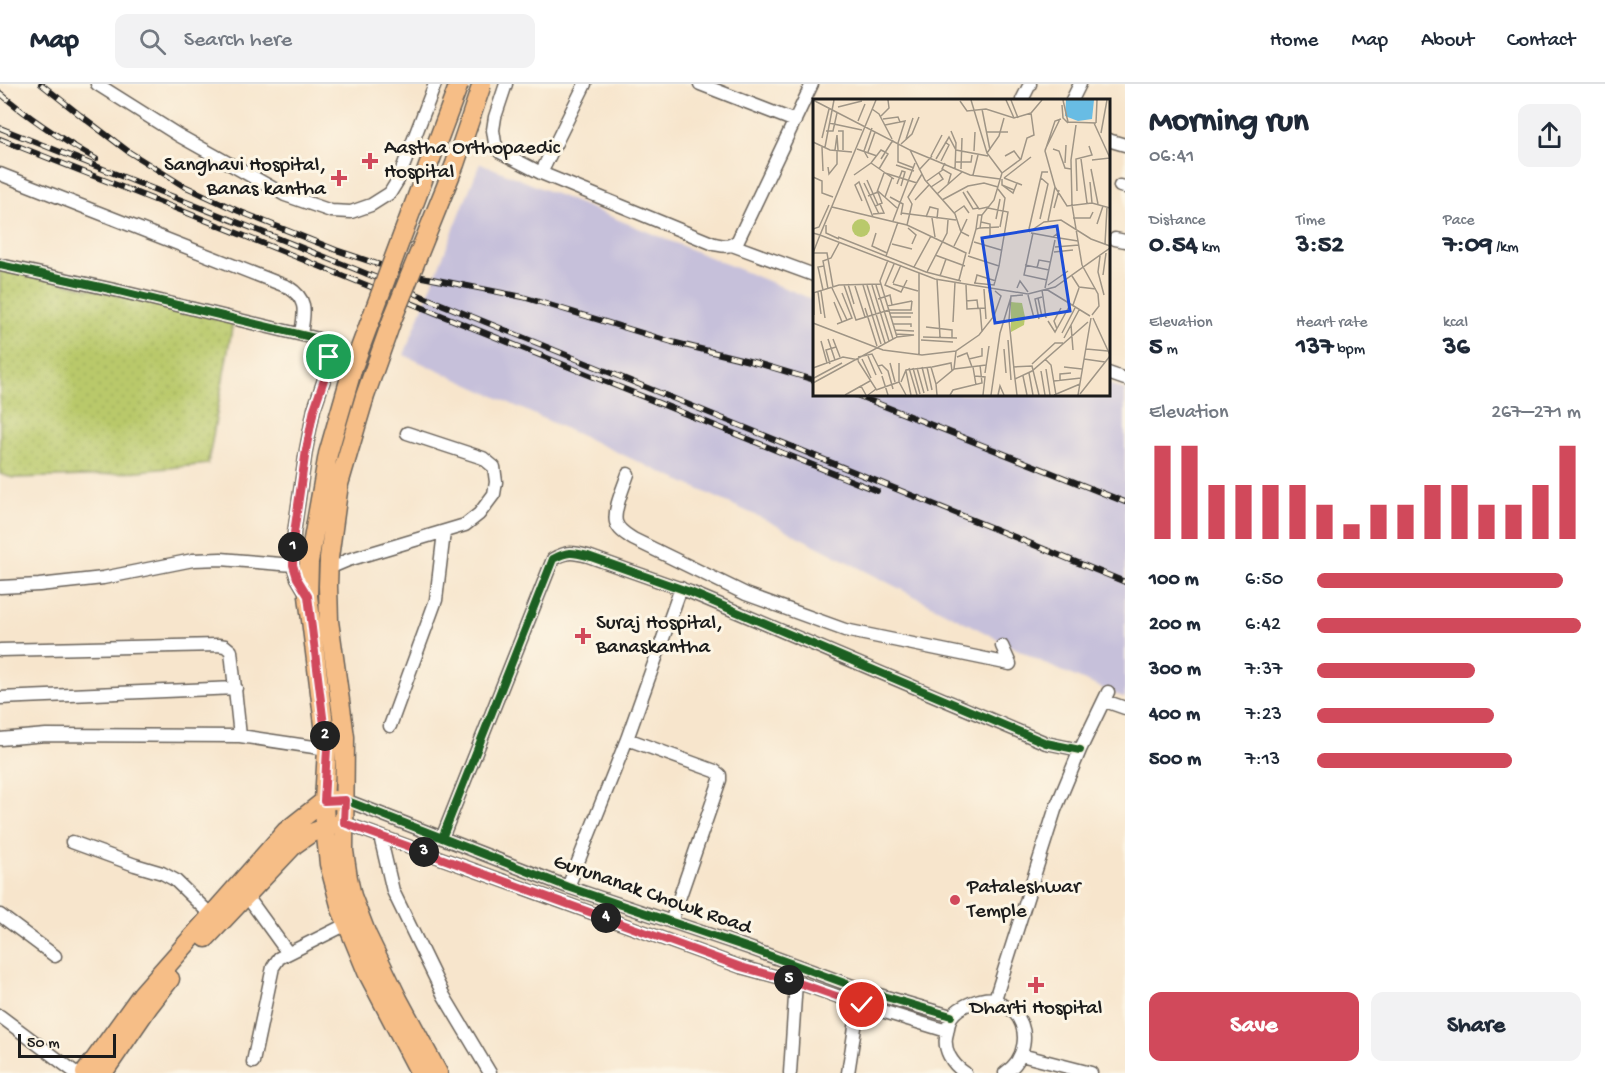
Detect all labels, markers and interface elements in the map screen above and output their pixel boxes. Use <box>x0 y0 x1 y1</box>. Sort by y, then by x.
search box <box>115 14 535 68</box>
text: Map <box>30 25 79 58</box>
icon: search <box>136 25 169 58</box>
text: Search here <box>184 28 292 54</box>
text: Home <box>1270 29 1318 54</box>
text: Map <box>1351 29 1388 54</box>
text: About <box>1421 29 1474 54</box>
text: Contact <box>1507 29 1575 54</box>
inset map <box>813 99 1110 396</box>
text: Morning run <box>1149 104 1309 142</box>
button: share <box>1518 104 1581 167</box>
place label: Aastha Orthopaedic Hospital <box>384 137 561 186</box>
text: 06:41 <box>1149 146 1194 169</box>
marker: Aastha Orthopaedic Hospital <box>361 152 379 170</box>
place label: Sanghavi Hospital, Banas kantha <box>164 154 327 203</box>
marker: Sanghavi Hospital, Banas kantha <box>330 169 348 187</box>
text: Distance <box>1149 212 1206 231</box>
text: Time <box>1296 212 1325 231</box>
text: Pace <box>1443 212 1474 231</box>
text: 0.54 <box>1149 231 1198 262</box>
text: 3:52 <box>1296 231 1344 262</box>
text: 7:09 <box>1443 231 1492 262</box>
text: km <box>1198 239 1220 258</box>
text: /km <box>1492 239 1519 258</box>
text: Elevation <box>1149 314 1213 333</box>
text: Heart rate <box>1296 314 1368 333</box>
text: kcal <box>1443 314 1468 333</box>
pin <box>303 331 354 382</box>
text: 5 <box>1149 333 1163 364</box>
text: 137 <box>1296 333 1334 364</box>
text: 36 <box>1443 333 1470 364</box>
icon: arrive <box>312 340 345 373</box>
text: m <box>1163 341 1178 360</box>
text: bpm <box>1334 341 1365 360</box>
text: Elevation <box>1149 402 1229 425</box>
text: 267–271 m <box>1491 402 1581 425</box>
pin: 1 <box>278 532 308 562</box>
text: 1 <box>290 537 296 556</box>
text: 100 m <box>1149 569 1199 592</box>
text: 6:50 <box>1245 569 1283 592</box>
place label: Suraj Hospital, Banaskantha <box>595 612 723 661</box>
text: 200 m <box>1149 614 1200 637</box>
text: 6:42 <box>1245 614 1281 637</box>
marker: Suraj Hospital, Banaskantha <box>574 627 592 645</box>
text: 300 m <box>1149 659 1201 682</box>
text: 7:37 <box>1245 659 1282 682</box>
text: 400 m <box>1149 704 1200 727</box>
text: 7:23 <box>1245 704 1282 727</box>
pin: 2 <box>310 721 340 751</box>
text: 2 <box>321 726 329 745</box>
text: 500 m <box>1149 749 1201 772</box>
text: 7:13 <box>1245 749 1280 772</box>
pin: 3 <box>409 837 439 867</box>
text: 3 <box>420 842 428 861</box>
street label: Gurunanak Chowk Road <box>550 850 756 942</box>
place label: Pataleshwar Temple <box>966 876 1082 925</box>
marker: Pataleshwar Temple <box>948 893 962 907</box>
pin: 4 <box>591 903 621 933</box>
text: 4 <box>602 908 610 927</box>
pin: 5 <box>774 965 804 995</box>
text: 5 <box>785 970 793 989</box>
marker: Dharti Hospital <box>1027 976 1045 994</box>
pin <box>836 979 887 1030</box>
icon: check <box>845 988 878 1021</box>
button: Save <box>1149 992 1359 1061</box>
button: Share <box>1371 992 1581 1061</box>
place label: Dharti Hospital <box>968 997 1102 1022</box>
scale bar <box>18 1031 116 1058</box>
text: 50 m <box>27 1035 60 1054</box>

